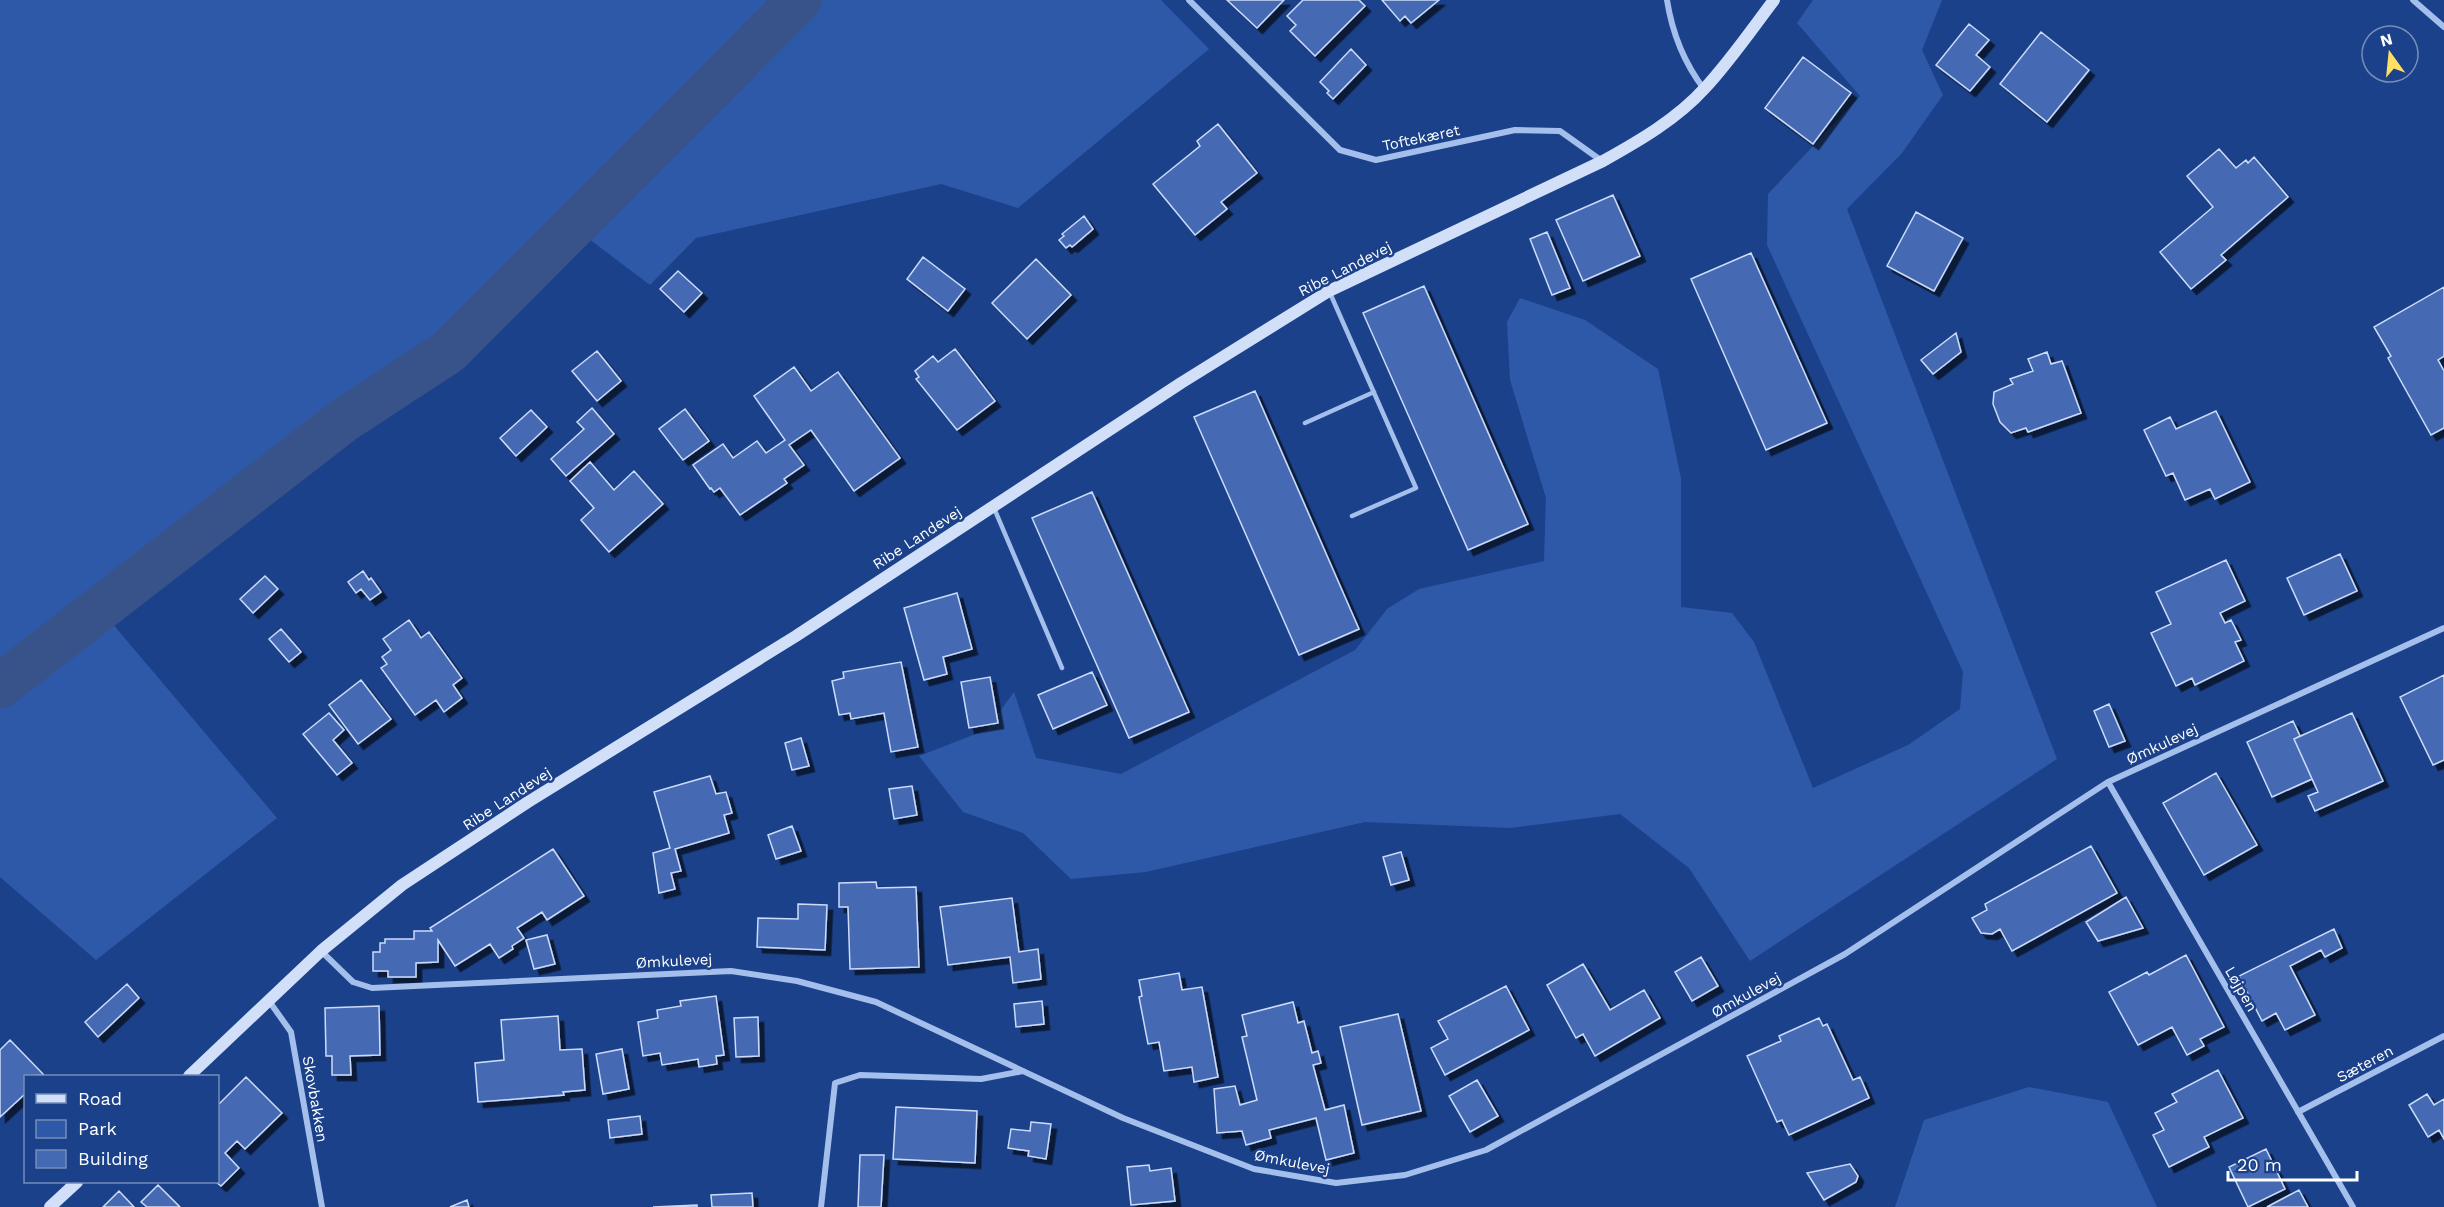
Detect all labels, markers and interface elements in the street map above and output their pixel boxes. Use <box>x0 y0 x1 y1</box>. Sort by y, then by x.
north arrow <box>2360 24 2420 84</box>
text: N <box>2378 29 2394 51</box>
street label: Toftekæret <box>1381 121 1462 155</box>
street label: Ribe Landevej <box>1295 238 1395 300</box>
street label: Ribe Landevej <box>869 503 965 573</box>
street label: Ømkulevej <box>2123 720 2201 768</box>
street label: Ribe Landevej <box>459 764 555 834</box>
street label: Ømkulevej <box>635 950 713 972</box>
street label: Løjpen <box>2221 963 2261 1015</box>
street label: Ømkulevej <box>1708 969 1784 1021</box>
street label: Sæteren <box>2334 1042 2396 1086</box>
street label: Skovbakken <box>299 1054 331 1144</box>
legend <box>24 1075 219 1183</box>
text: Road <box>78 1088 122 1109</box>
text: Park <box>78 1118 117 1139</box>
scale bar <box>2228 1144 2357 1182</box>
street label: Ømkulevej <box>1253 1146 1331 1178</box>
text: Building <box>78 1148 148 1169</box>
text: 20 m <box>2237 1154 2282 1175</box>

